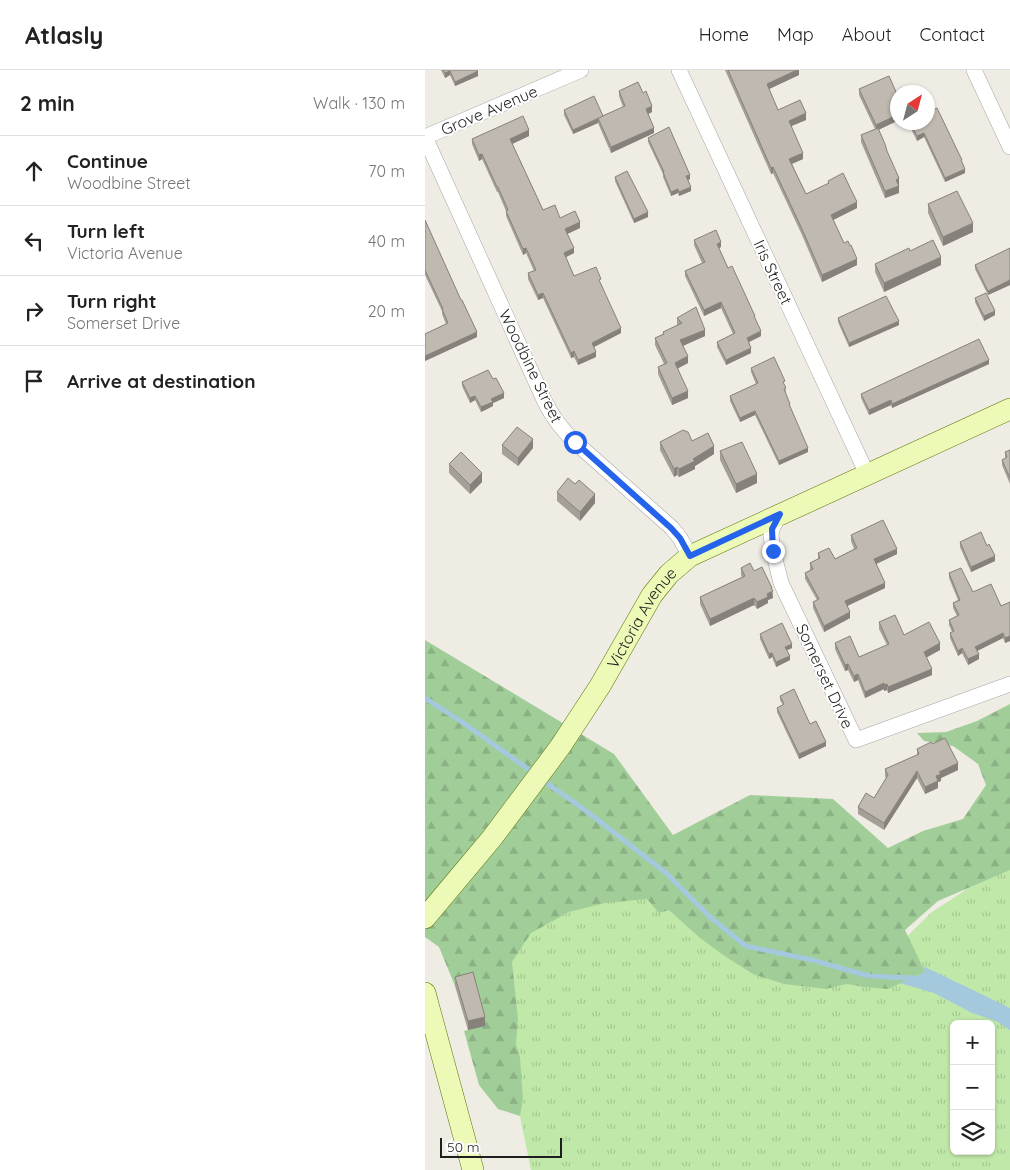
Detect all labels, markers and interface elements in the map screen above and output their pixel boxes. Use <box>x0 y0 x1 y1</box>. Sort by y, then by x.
text: Atlasly <box>25 20 103 50</box>
text: Home <box>699 23 749 46</box>
text: Map <box>777 23 814 46</box>
text: About <box>842 23 892 46</box>
text: Contact <box>920 23 985 46</box>
street label: Grove Avenue <box>438 81 540 139</box>
north arrow <box>890 85 935 130</box>
text: 2 min <box>20 90 75 116</box>
text: Walk · 130 m <box>313 93 405 113</box>
text: Continue <box>67 149 148 173</box>
icon: ahead <box>20 157 48 185</box>
text: 70 m <box>368 161 405 181</box>
text: Woodbine Street <box>67 173 191 193</box>
text: Turn left <box>67 219 145 243</box>
icon: left <box>20 227 48 255</box>
text: 40 m <box>368 231 405 251</box>
street label: Iris Street <box>749 236 797 308</box>
text: Victoria Avenue <box>67 243 183 263</box>
text: Turn right <box>67 289 156 313</box>
icon: right <box>20 297 48 325</box>
text: 20 m <box>368 301 405 321</box>
street label: Woodbine Street <box>495 306 567 426</box>
text: Somerset Drive <box>67 313 180 333</box>
icon: arrive <box>20 367 48 395</box>
text: Arrive at destination <box>67 369 256 393</box>
route start <box>564 431 587 454</box>
route end <box>762 540 785 563</box>
street label: Victoria Avenue <box>602 562 680 672</box>
street label: Somerset Drive <box>792 620 858 732</box>
map controls <box>950 1020 995 1155</box>
button: + <box>950 1020 995 1065</box>
button: − <box>950 1065 995 1110</box>
button: layers <box>950 1110 995 1155</box>
scale bar <box>440 1135 563 1158</box>
text: 50 m <box>447 1138 480 1156</box>

